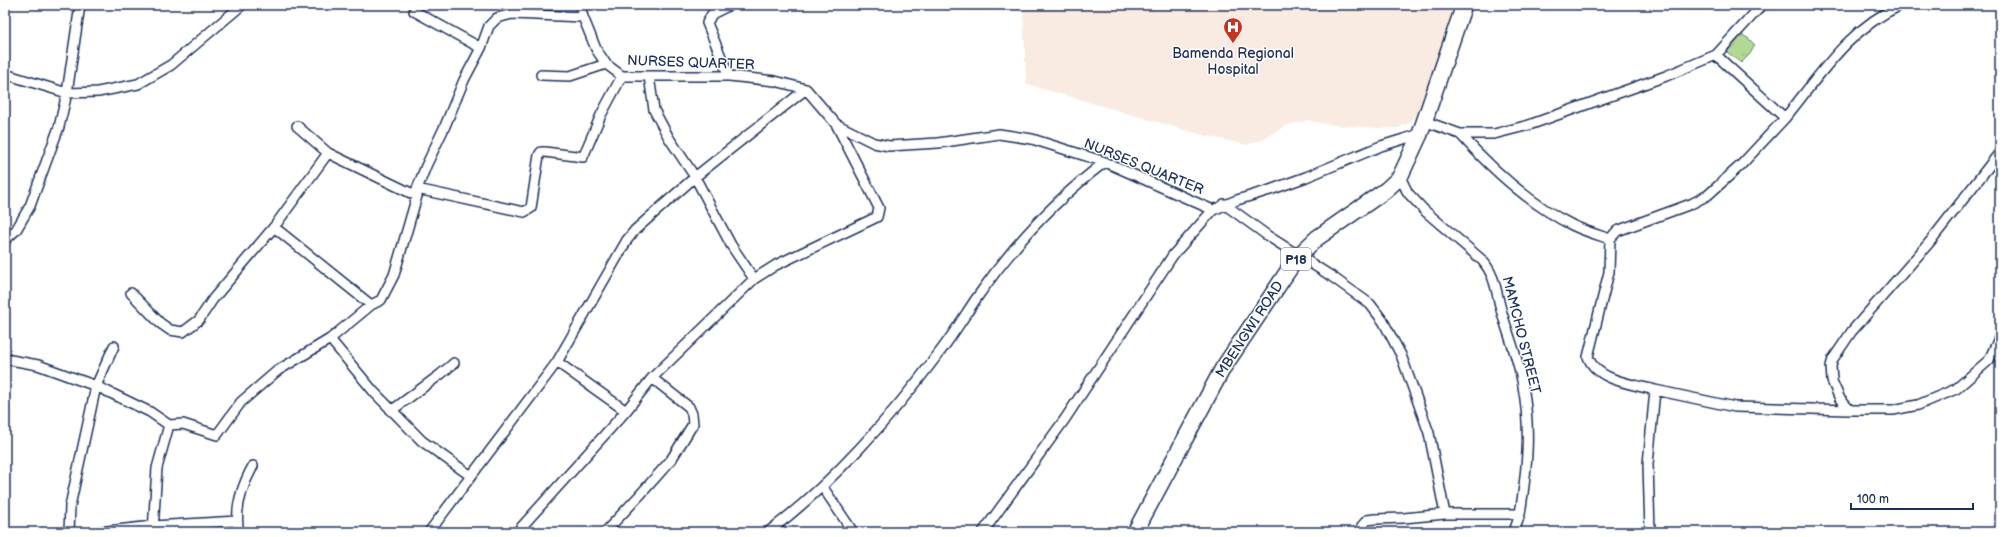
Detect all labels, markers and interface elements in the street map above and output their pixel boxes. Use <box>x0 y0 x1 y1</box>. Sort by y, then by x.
hospital icon: Bamenda Regional Hospital <box>1222 16 1244 44</box>
place label: Bamenda Regional Hospital <box>1172 45 1294 78</box>
street label: NURSES QUARTER <box>627 52 755 73</box>
street label: NURSES QUARTER <box>1081 135 1206 198</box>
road number: P18 <box>1281 248 1311 270</box>
street label: MAMCHO STREET <box>1499 275 1544 396</box>
street label: MBENGWI ROAD <box>1212 278 1287 381</box>
scale bar <box>1851 485 1973 511</box>
text: 100 m <box>1857 492 1889 507</box>

